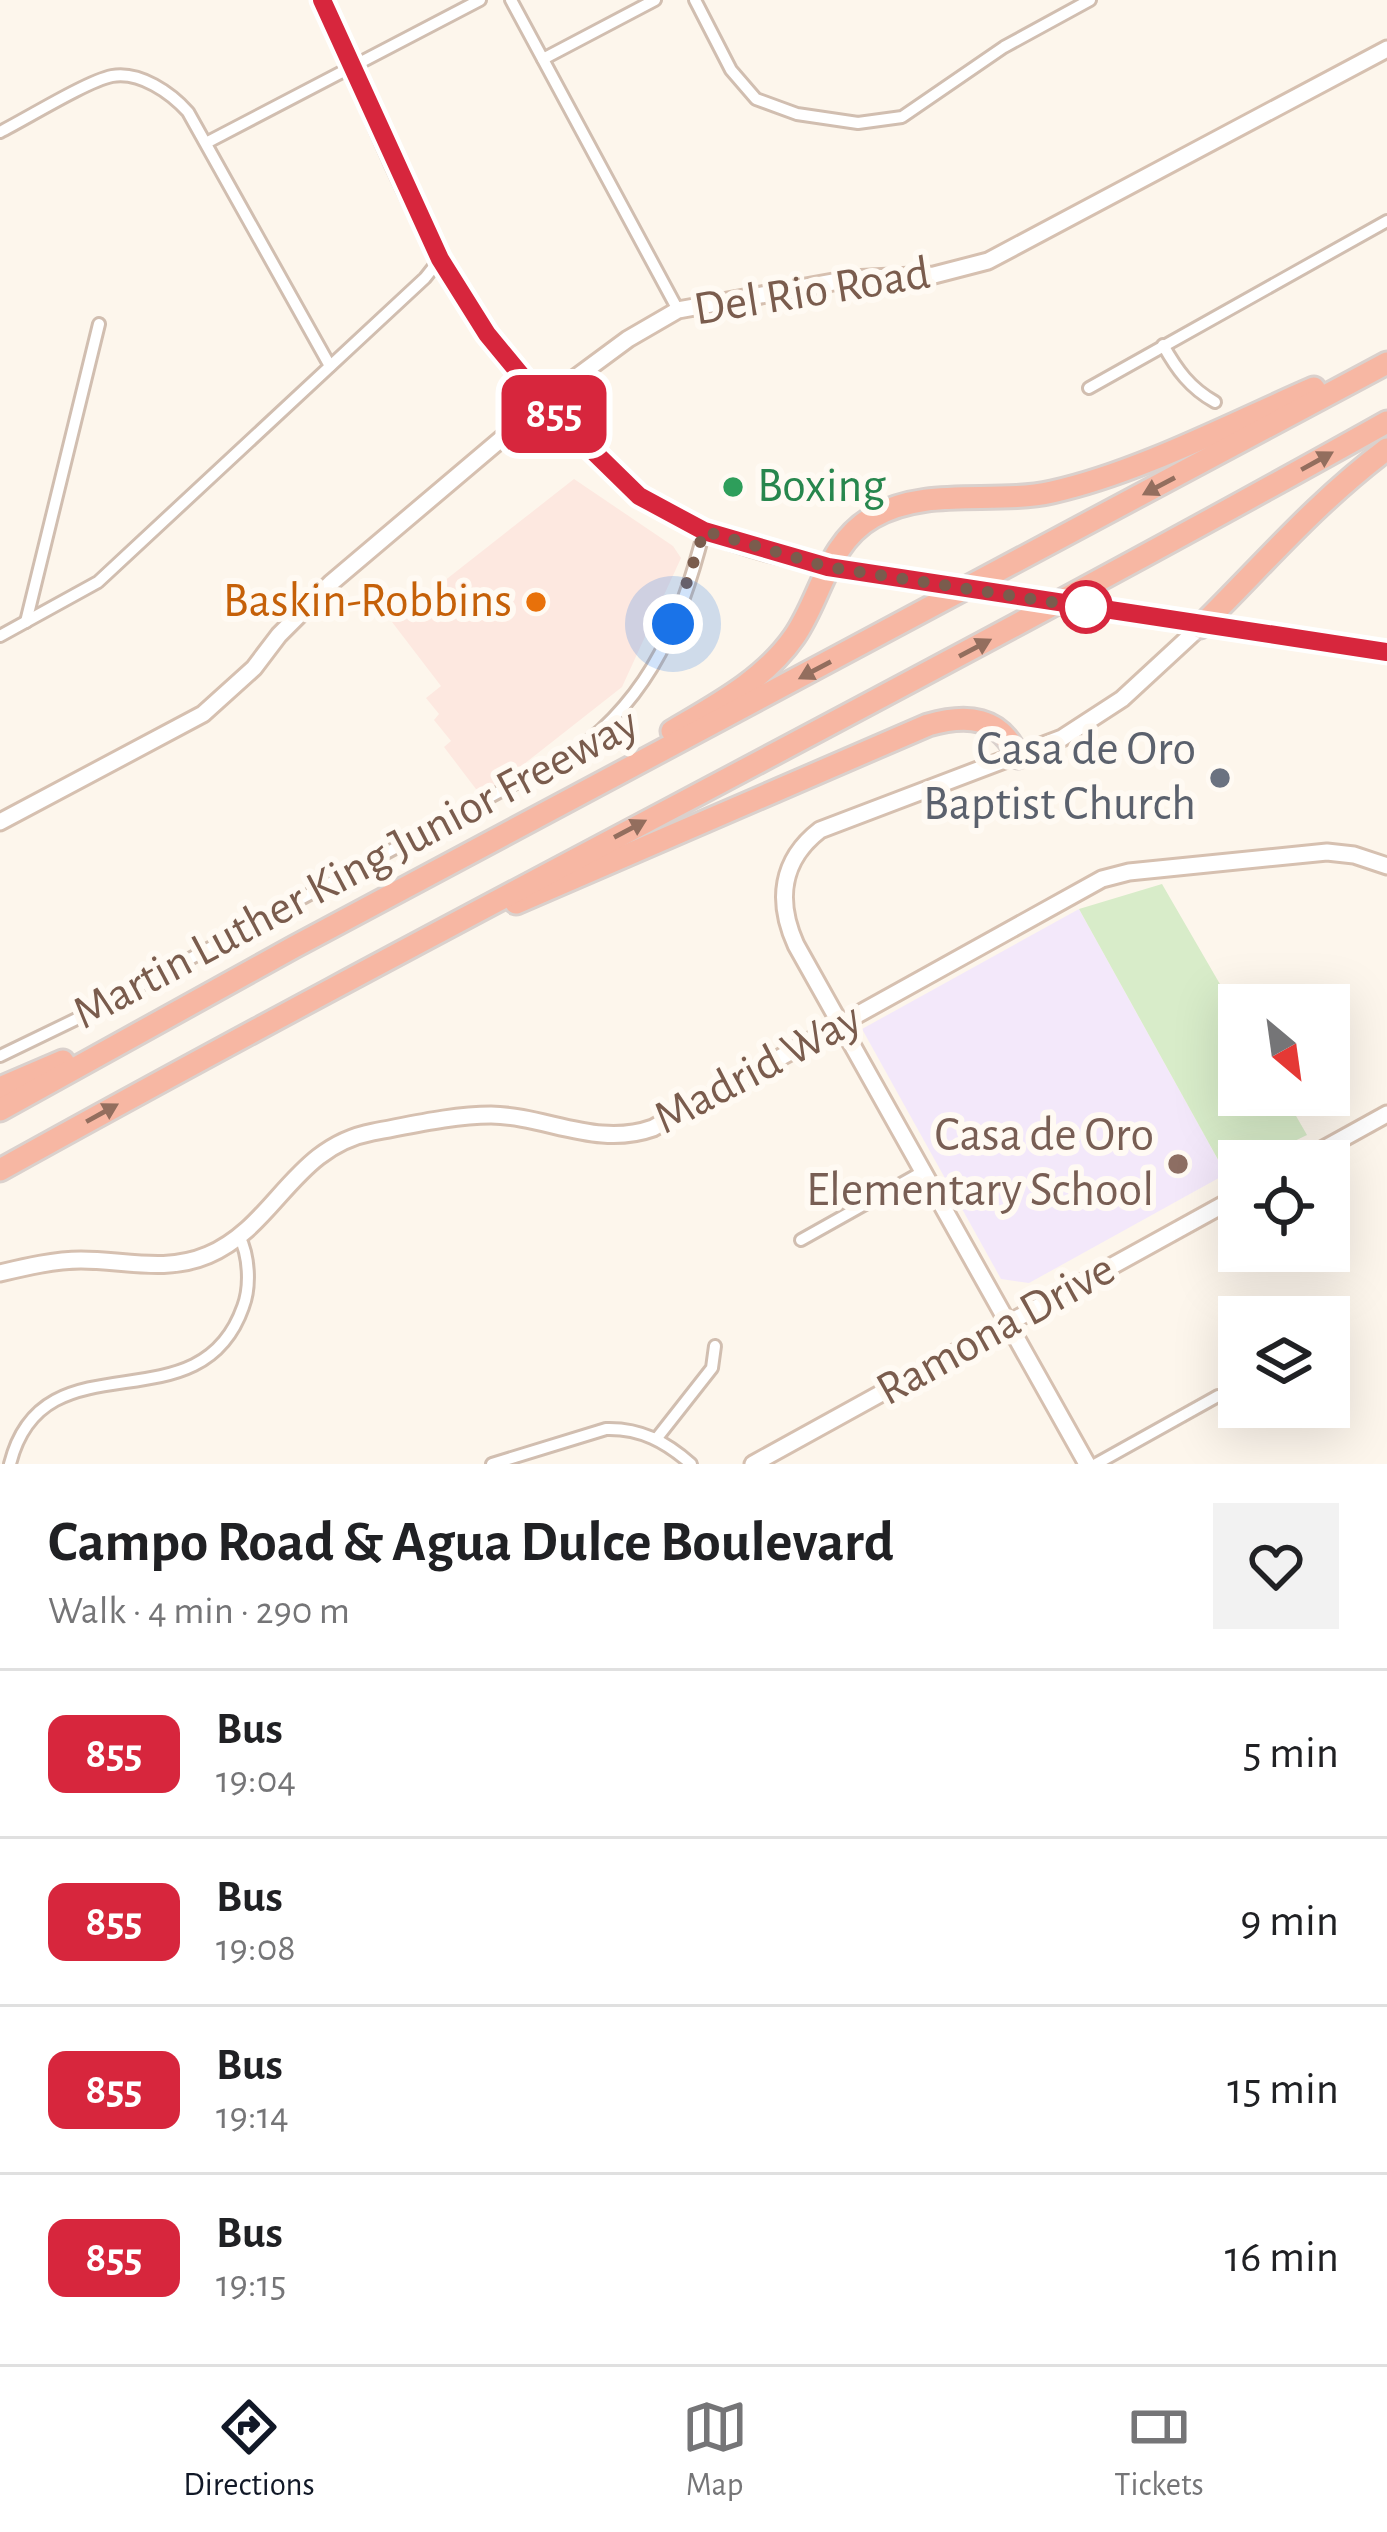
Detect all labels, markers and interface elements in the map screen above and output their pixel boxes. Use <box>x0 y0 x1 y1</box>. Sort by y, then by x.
street label: Del Rio Road <box>691 250 933 334</box>
line badge: 855 <box>485 375 623 453</box>
text: 855 <box>526 393 583 435</box>
one-way arrow <box>1301 452 1334 473</box>
place label: Boxing <box>757 463 886 511</box>
marker: Boxing <box>720 474 746 500</box>
one-way arrow <box>1141 475 1176 496</box>
place label: Baskin-Robbins <box>223 578 512 626</box>
unlabelled marker <box>1061 582 1111 632</box>
marker: Baskin-Robbins <box>523 589 549 615</box>
your location <box>643 594 703 654</box>
one-way arrow <box>958 638 992 659</box>
one-way arrow <box>798 660 832 680</box>
street label: Martin Luther King Junior Freeway <box>66 699 646 1039</box>
place label: Casa de Oro Baptist Church <box>923 726 1196 829</box>
marker: Casa de Oro Baptist Church <box>1207 765 1233 791</box>
one-way arrow <box>612 820 647 840</box>
north arrow <box>1218 984 1350 1116</box>
map controls <box>1218 984 1350 1428</box>
street label: Madrid Way <box>647 995 869 1143</box>
one-way arrow <box>85 1103 120 1124</box>
place label: Casa de Oro Elementary School <box>806 1112 1154 1215</box>
button: locate <box>1218 1140 1350 1272</box>
marker: Casa de Oro Elementary School <box>1165 1151 1191 1177</box>
street label: Ramona Drive <box>869 1245 1123 1415</box>
button: layers <box>1218 1296 1350 1428</box>
button: heart <box>1213 1503 1339 1629</box>
text: Campo Road & Agua Dulce Boulevard <box>48 1514 894 1571</box>
text: Walk · 4 min · 290 m <box>48 1592 350 1631</box>
text: Bus <box>216 1707 283 1752</box>
text: 5 min <box>1243 1731 1339 1776</box>
text: 855 <box>86 1733 143 1775</box>
text: 19:04 <box>216 1761 296 1800</box>
text: Bus <box>216 1875 283 1920</box>
text: 9 min <box>1240 1899 1339 1944</box>
text: 855 <box>86 1901 143 1943</box>
text: 19:08 <box>216 1929 296 1968</box>
text: Bus <box>216 2043 283 2088</box>
text: 15 min <box>1227 2067 1339 2112</box>
text: 855 <box>86 2069 143 2111</box>
text: 19:14 <box>216 2097 289 2136</box>
text: Bus <box>216 2211 283 2256</box>
text: 16 min <box>1225 2235 1339 2280</box>
text: 855 <box>86 2237 143 2279</box>
text: 19:15 <box>216 2265 286 2304</box>
tab: Directions <box>183 2394 315 2506</box>
tab: Map <box>682 2394 748 2506</box>
tab: Tickets <box>1114 2394 1204 2506</box>

